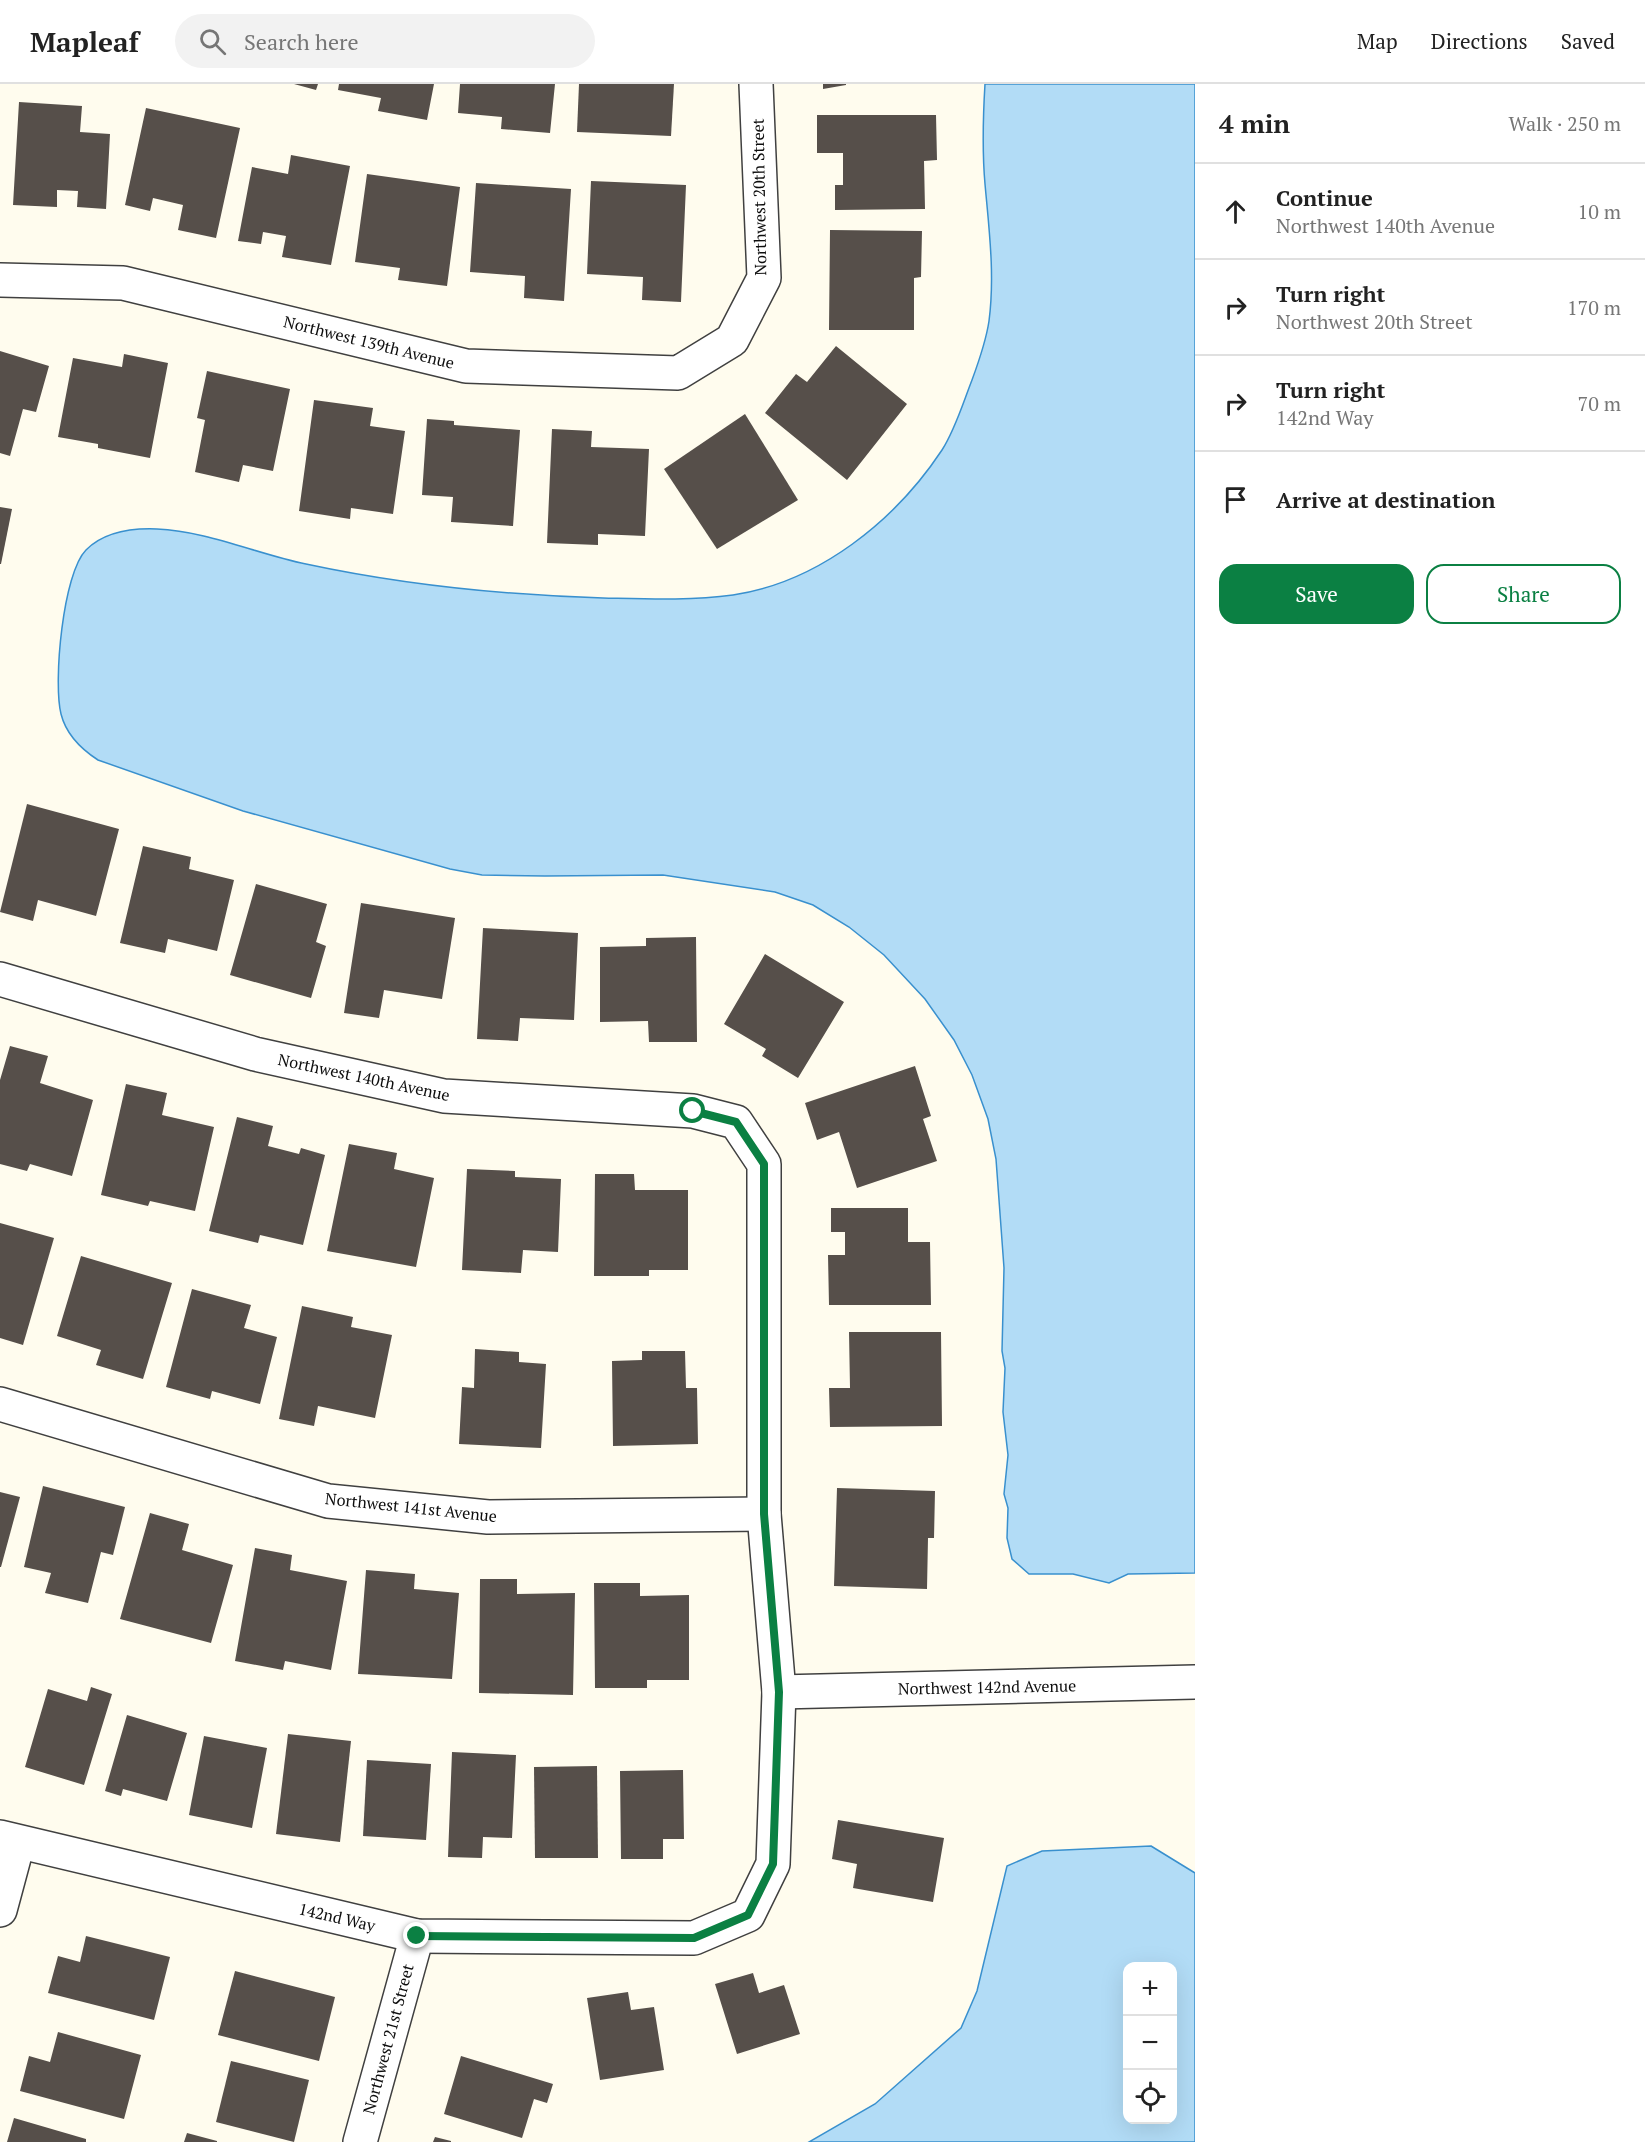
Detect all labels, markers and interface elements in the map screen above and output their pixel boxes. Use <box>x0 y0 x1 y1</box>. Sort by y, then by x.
search box <box>175 14 595 68</box>
text: Mapleaf <box>30 23 139 60</box>
icon: search <box>196 25 229 58</box>
text: Search here <box>244 27 358 56</box>
text: Map <box>1357 27 1398 55</box>
text: Directions <box>1431 27 1528 55</box>
text: Saved <box>1561 27 1615 55</box>
text: 4 min <box>1219 106 1290 140</box>
text: Walk · 250 m <box>1509 110 1621 137</box>
street label: Northwest 20th Street <box>747 118 771 276</box>
text: Continue <box>1276 183 1373 212</box>
icon: ahead <box>1219 195 1252 228</box>
text: 10 m <box>1578 198 1621 225</box>
text: Northwest 140th Avenue <box>1276 212 1495 239</box>
text: Turn right <box>1276 279 1385 308</box>
icon: right <box>1219 291 1252 324</box>
text: 170 m <box>1567 294 1621 321</box>
text: Northwest 20th Street <box>1276 308 1473 335</box>
street label: Northwest 139th Avenue <box>281 310 457 374</box>
text: Turn right <box>1276 375 1385 404</box>
icon: right <box>1219 387 1252 420</box>
text: 70 m <box>1578 390 1621 417</box>
text: 142nd Way <box>1276 404 1373 431</box>
icon: arrive <box>1219 483 1252 516</box>
text: Arrive at destination <box>1276 485 1495 514</box>
button: Save <box>1219 564 1414 624</box>
button: Share <box>1426 564 1621 624</box>
street label: Northwest 140th Avenue <box>276 1048 452 1106</box>
route start <box>679 1097 705 1123</box>
street label: Northwest 141st Avenue <box>324 1487 498 1527</box>
street label: Northwest 142nd Avenue <box>898 1674 1076 1700</box>
street label: 142nd Way <box>297 1898 378 1937</box>
route end <box>403 1922 429 1948</box>
street label: Northwest 21st Street <box>357 1961 419 2117</box>
map controls <box>1123 1962 1177 2124</box>
button: + <box>1123 1962 1177 2016</box>
button: − <box>1123 2016 1177 2070</box>
button: locate <box>1123 2070 1177 2124</box>

